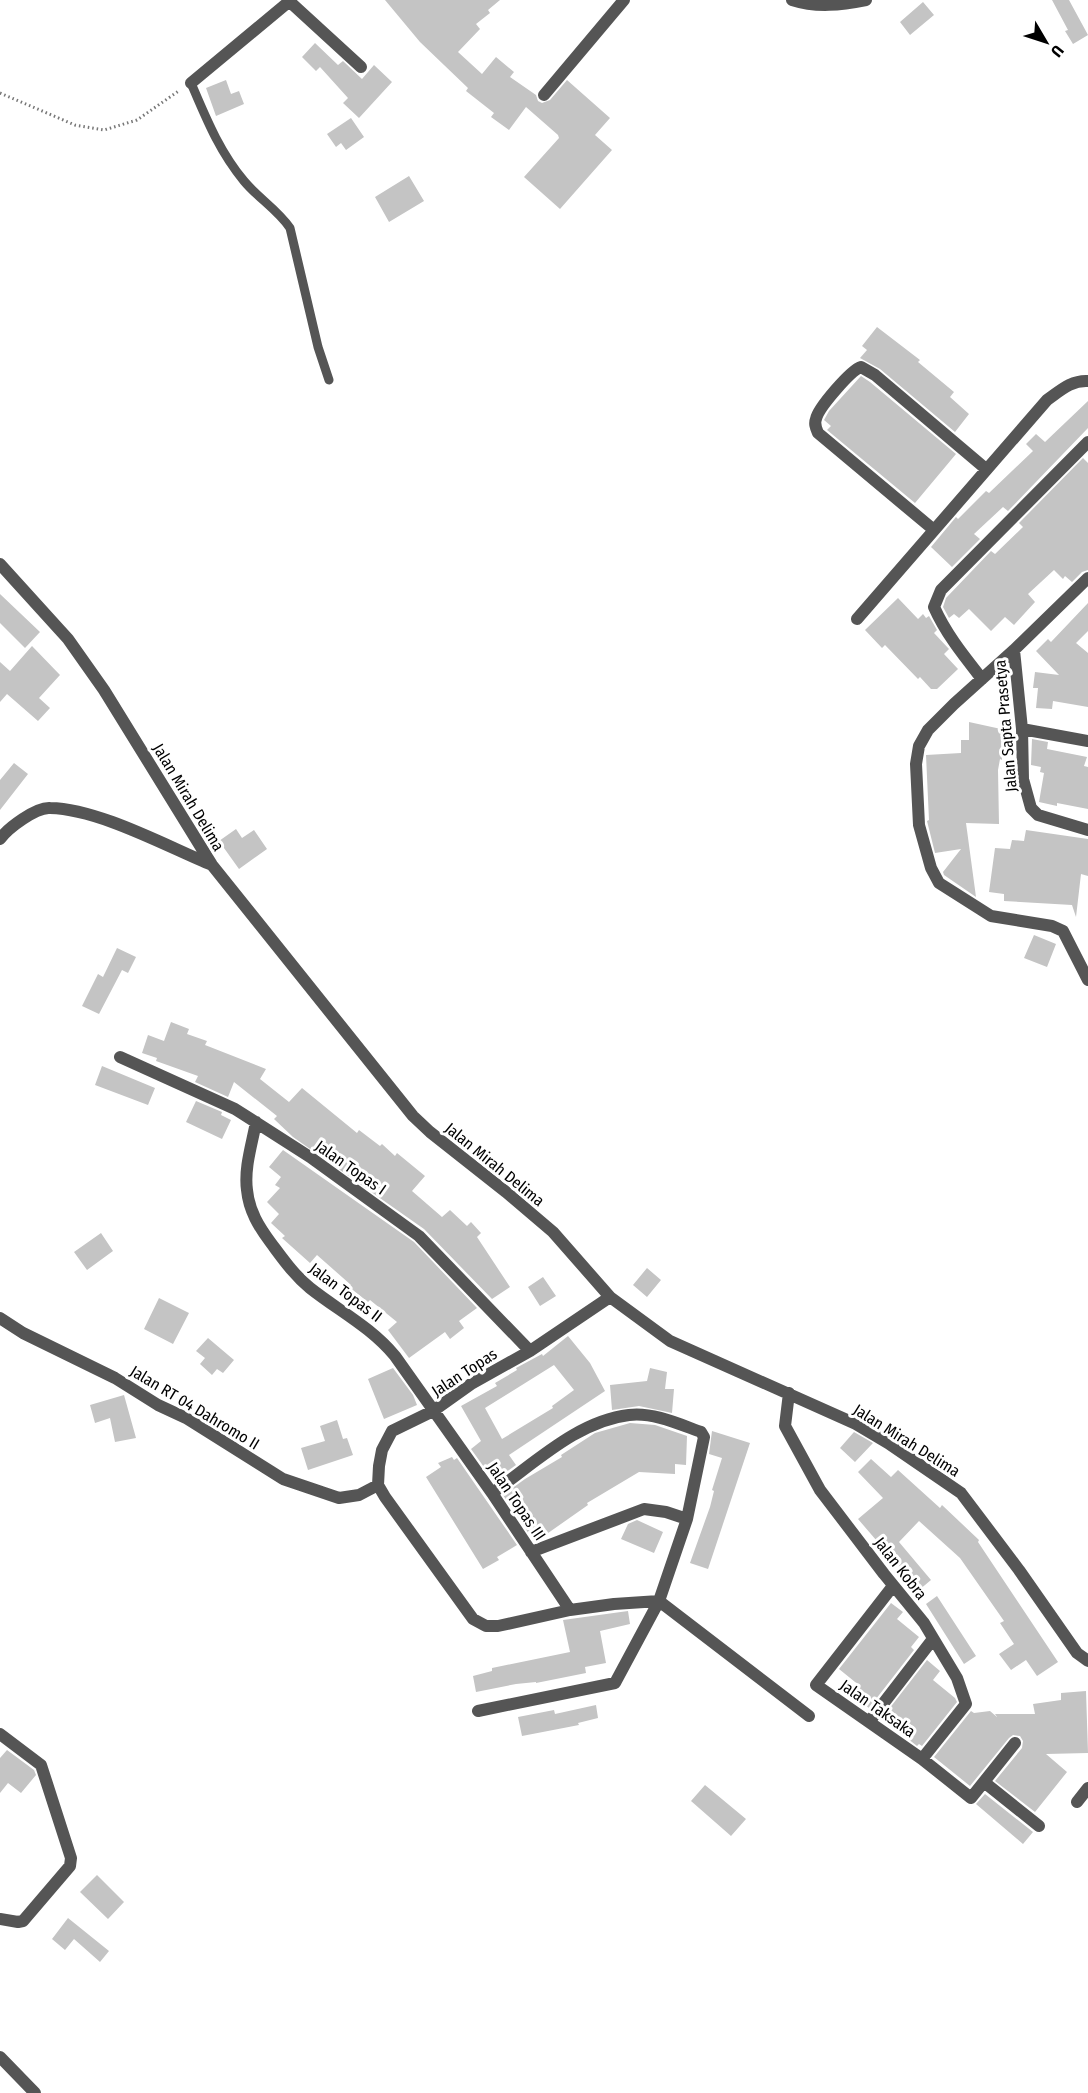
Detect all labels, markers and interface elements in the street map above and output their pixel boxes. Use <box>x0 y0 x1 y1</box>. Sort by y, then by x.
north arrow <box>1016 12 1076 72</box>
text: U <box>1047 41 1068 61</box>
street label: Jalan Sapta Prasetya <box>990 659 1021 793</box>
street label: Jalan Mirah Delima <box>149 740 228 855</box>
street label: Jalan Mirah Delima <box>441 1119 548 1210</box>
street label: Jalan Topas I <box>312 1136 390 1199</box>
street label: Jalan Topas II <box>306 1259 386 1326</box>
street label: Jalan Topas <box>428 1344 501 1401</box>
street label: Jalan RT 04 Dahromo II <box>127 1361 263 1454</box>
street label: Jalan Mirah Delima <box>850 1400 964 1481</box>
street label: Jalan Topas III <box>483 1458 550 1544</box>
street label: Jalan Kobra <box>870 1533 931 1604</box>
street label: Jalan Taksaka <box>836 1675 919 1741</box>

